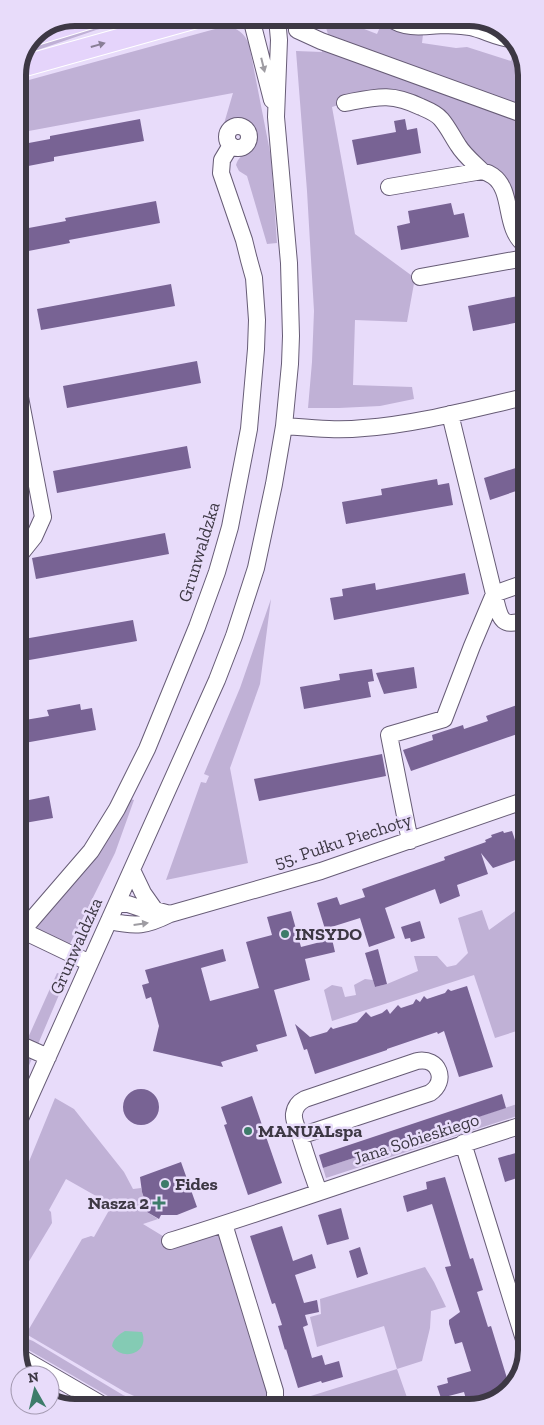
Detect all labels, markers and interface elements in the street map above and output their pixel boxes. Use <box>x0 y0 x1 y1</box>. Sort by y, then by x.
one-way arrow <box>91 41 106 49</box>
one-way arrow <box>259 57 267 72</box>
street label: Grunwaldzka <box>173 499 225 605</box>
street label: 55. Pułku Piechoty <box>272 808 415 873</box>
street label: Grunwaldzka <box>45 894 107 998</box>
one-way arrow <box>133 920 149 928</box>
place label: INSYDO <box>295 923 362 945</box>
marker: INSYDO <box>279 928 291 940</box>
street label: Jana Sobieskiego <box>350 1108 482 1170</box>
place label: MANUALspa <box>258 1120 362 1142</box>
marker: MANUALspa <box>242 1125 254 1137</box>
place label: Fides <box>175 1173 218 1195</box>
marker: Fides <box>159 1178 171 1190</box>
place label: Nasza 2 <box>88 1192 149 1214</box>
marker: Nasza 2 <box>153 1197 165 1209</box>
north arrow <box>10 1365 60 1415</box>
text: N <box>27 1368 40 1387</box>

